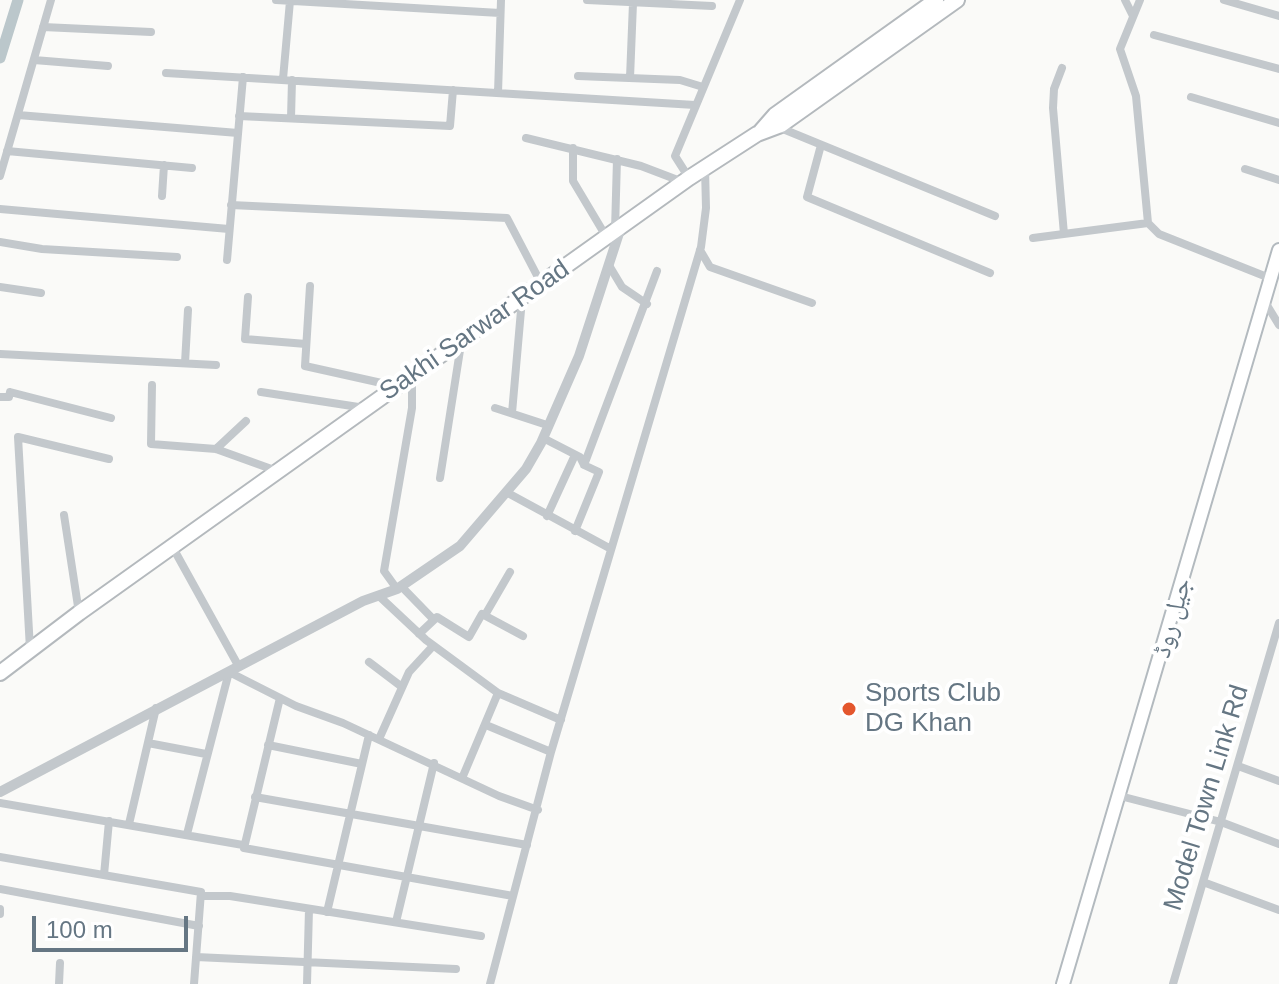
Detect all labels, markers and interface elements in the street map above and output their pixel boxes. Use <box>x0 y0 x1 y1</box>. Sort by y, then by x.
street label: Sakhi Sarwar Road <box>374 254 576 408</box>
street label: جیل روڈ <box>1147 575 1199 661</box>
place label: Sports Club DG Khan <box>865 678 1001 740</box>
street label: Model Town Link Rd <box>1158 681 1256 915</box>
marker: Sports Club DG Khan <box>840 700 858 718</box>
scale bar <box>36 900 192 950</box>
text: 100 m <box>46 916 113 943</box>

